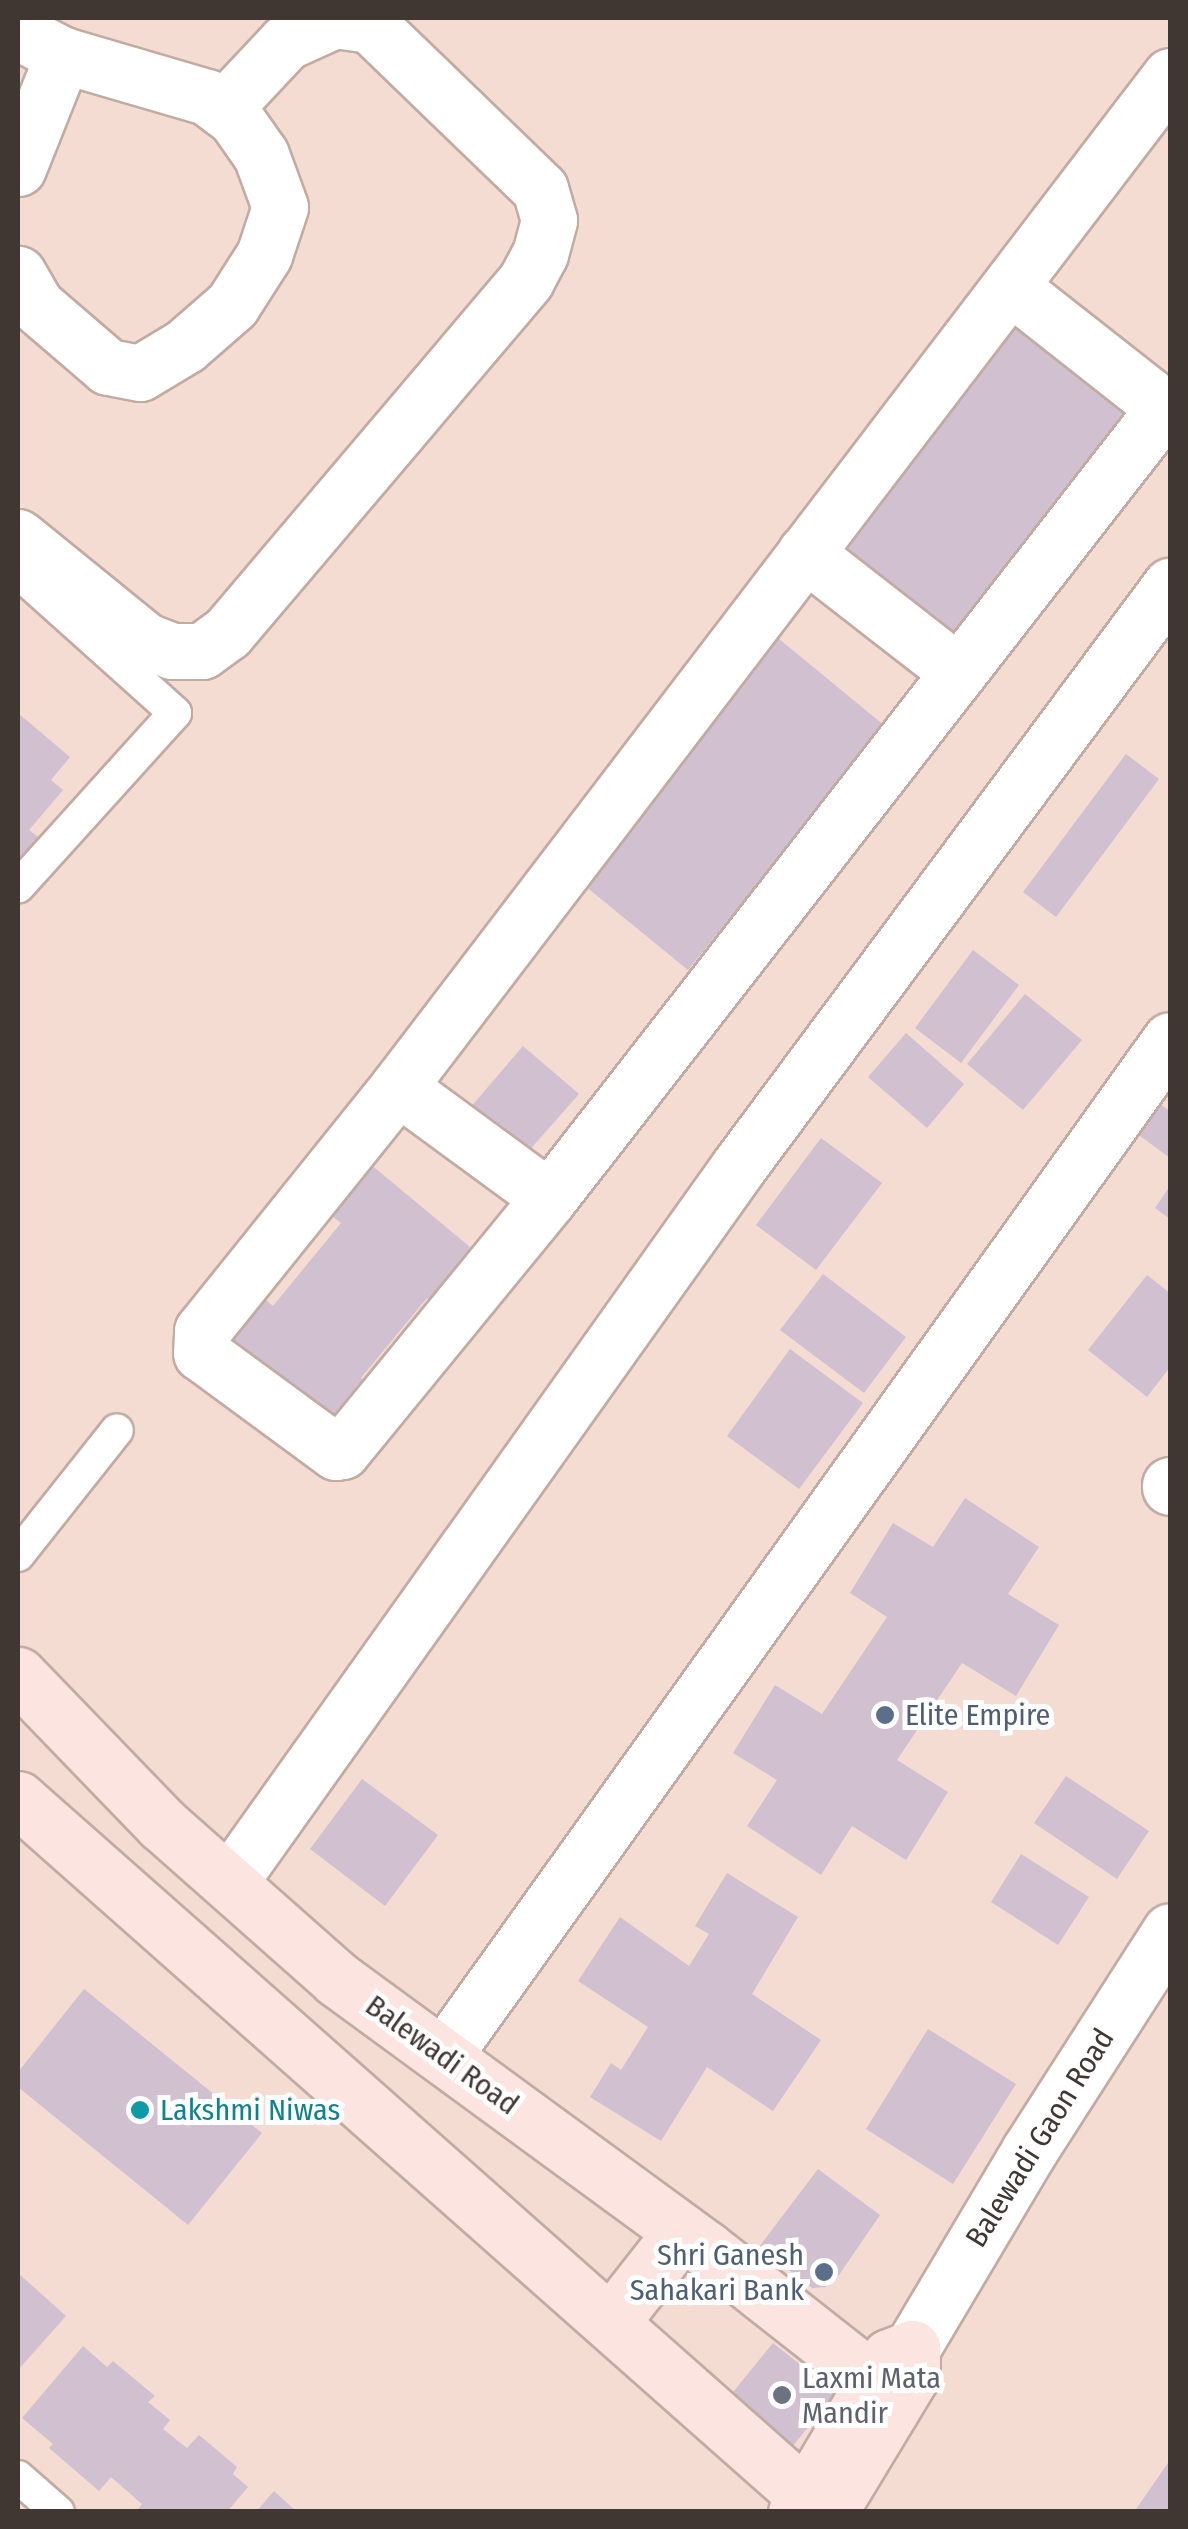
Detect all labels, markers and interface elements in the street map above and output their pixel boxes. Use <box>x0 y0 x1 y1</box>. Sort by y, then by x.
place label: Elite Empire <box>905 1697 1050 1733</box>
marker: Elite Empire <box>874 1704 896 1726</box>
street label: Balewadi Road <box>359 1987 525 2123</box>
street label: Balewadi Gaon Road <box>958 2022 1122 2254</box>
place label: Lakshmi Niwas <box>160 2092 340 2128</box>
marker: Lakshmi Niwas <box>129 2099 151 2121</box>
place label: Shri Ganesh Sahakari Bank <box>630 2237 804 2308</box>
marker: Shri Ganesh Sahakari Bank <box>813 2261 835 2283</box>
place label: Laxmi Mata Mandir <box>802 2360 941 2430</box>
marker: Laxmi Mata Mandir <box>771 2384 793 2406</box>

